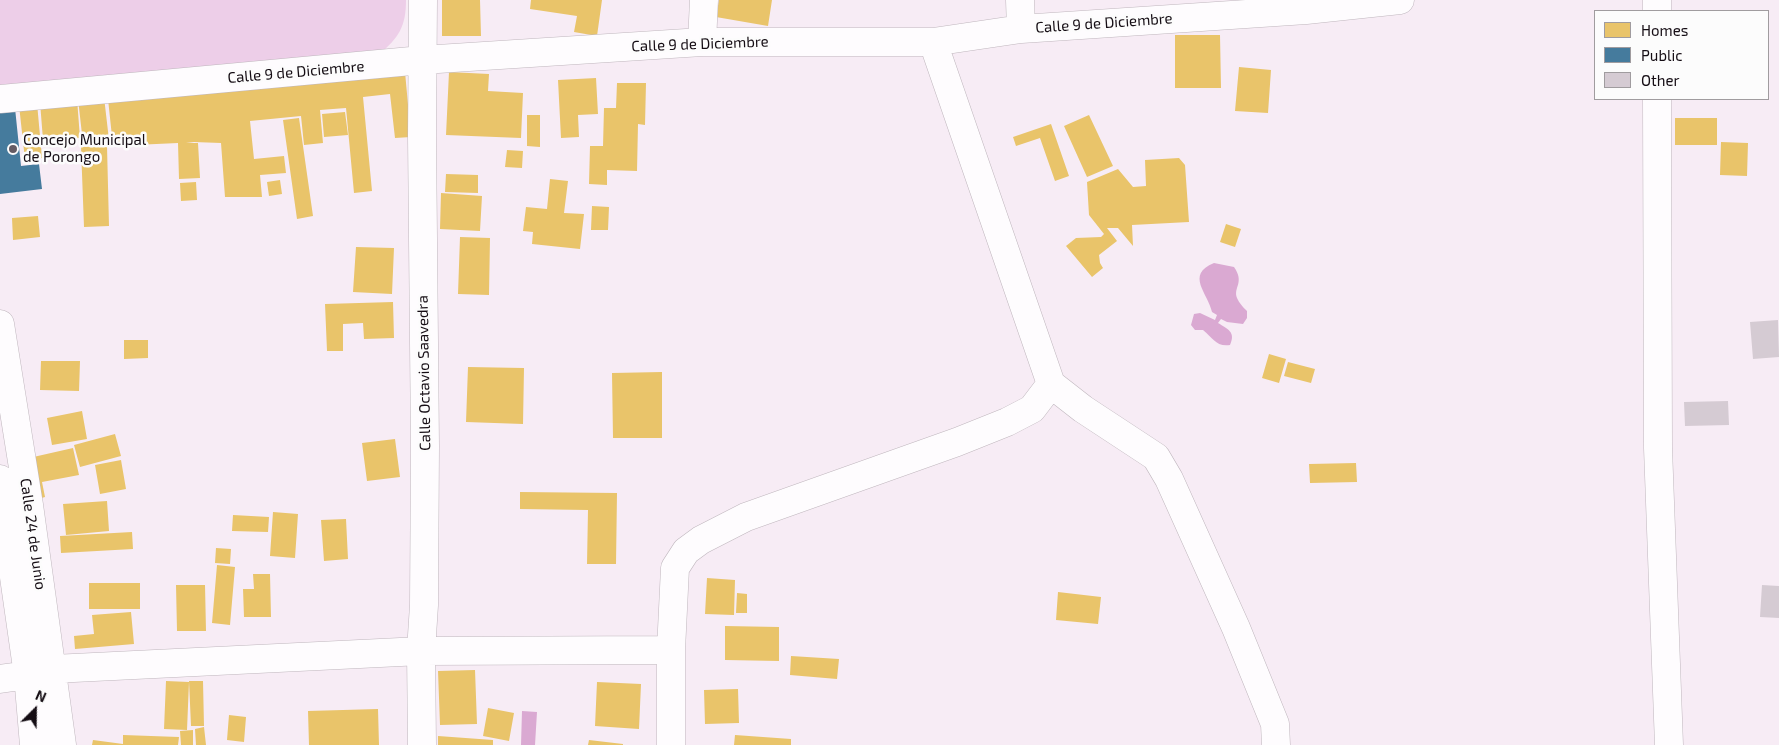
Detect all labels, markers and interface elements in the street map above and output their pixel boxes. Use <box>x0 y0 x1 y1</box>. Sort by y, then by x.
street label: Calle 9 de Diciembre <box>1035 9 1173 37</box>
legend <box>1594 10 1769 100</box>
text: Homes <box>1641 21 1688 39</box>
street label: Calle 9 de Diciembre <box>631 33 769 55</box>
text: Public <box>1641 46 1682 64</box>
street label: Calle 9 de Diciembre <box>227 57 365 87</box>
text: Other <box>1641 71 1680 89</box>
place label: Concejo Municipal de Porongo <box>23 131 146 166</box>
marker: Concejo Municipal de Porongo <box>7 143 19 155</box>
street label: Calle Octavio Saavedra <box>414 295 434 451</box>
street label: Calle 24 de Junio <box>16 477 50 591</box>
north arrow <box>10 685 60 735</box>
text: N <box>33 686 49 706</box>

